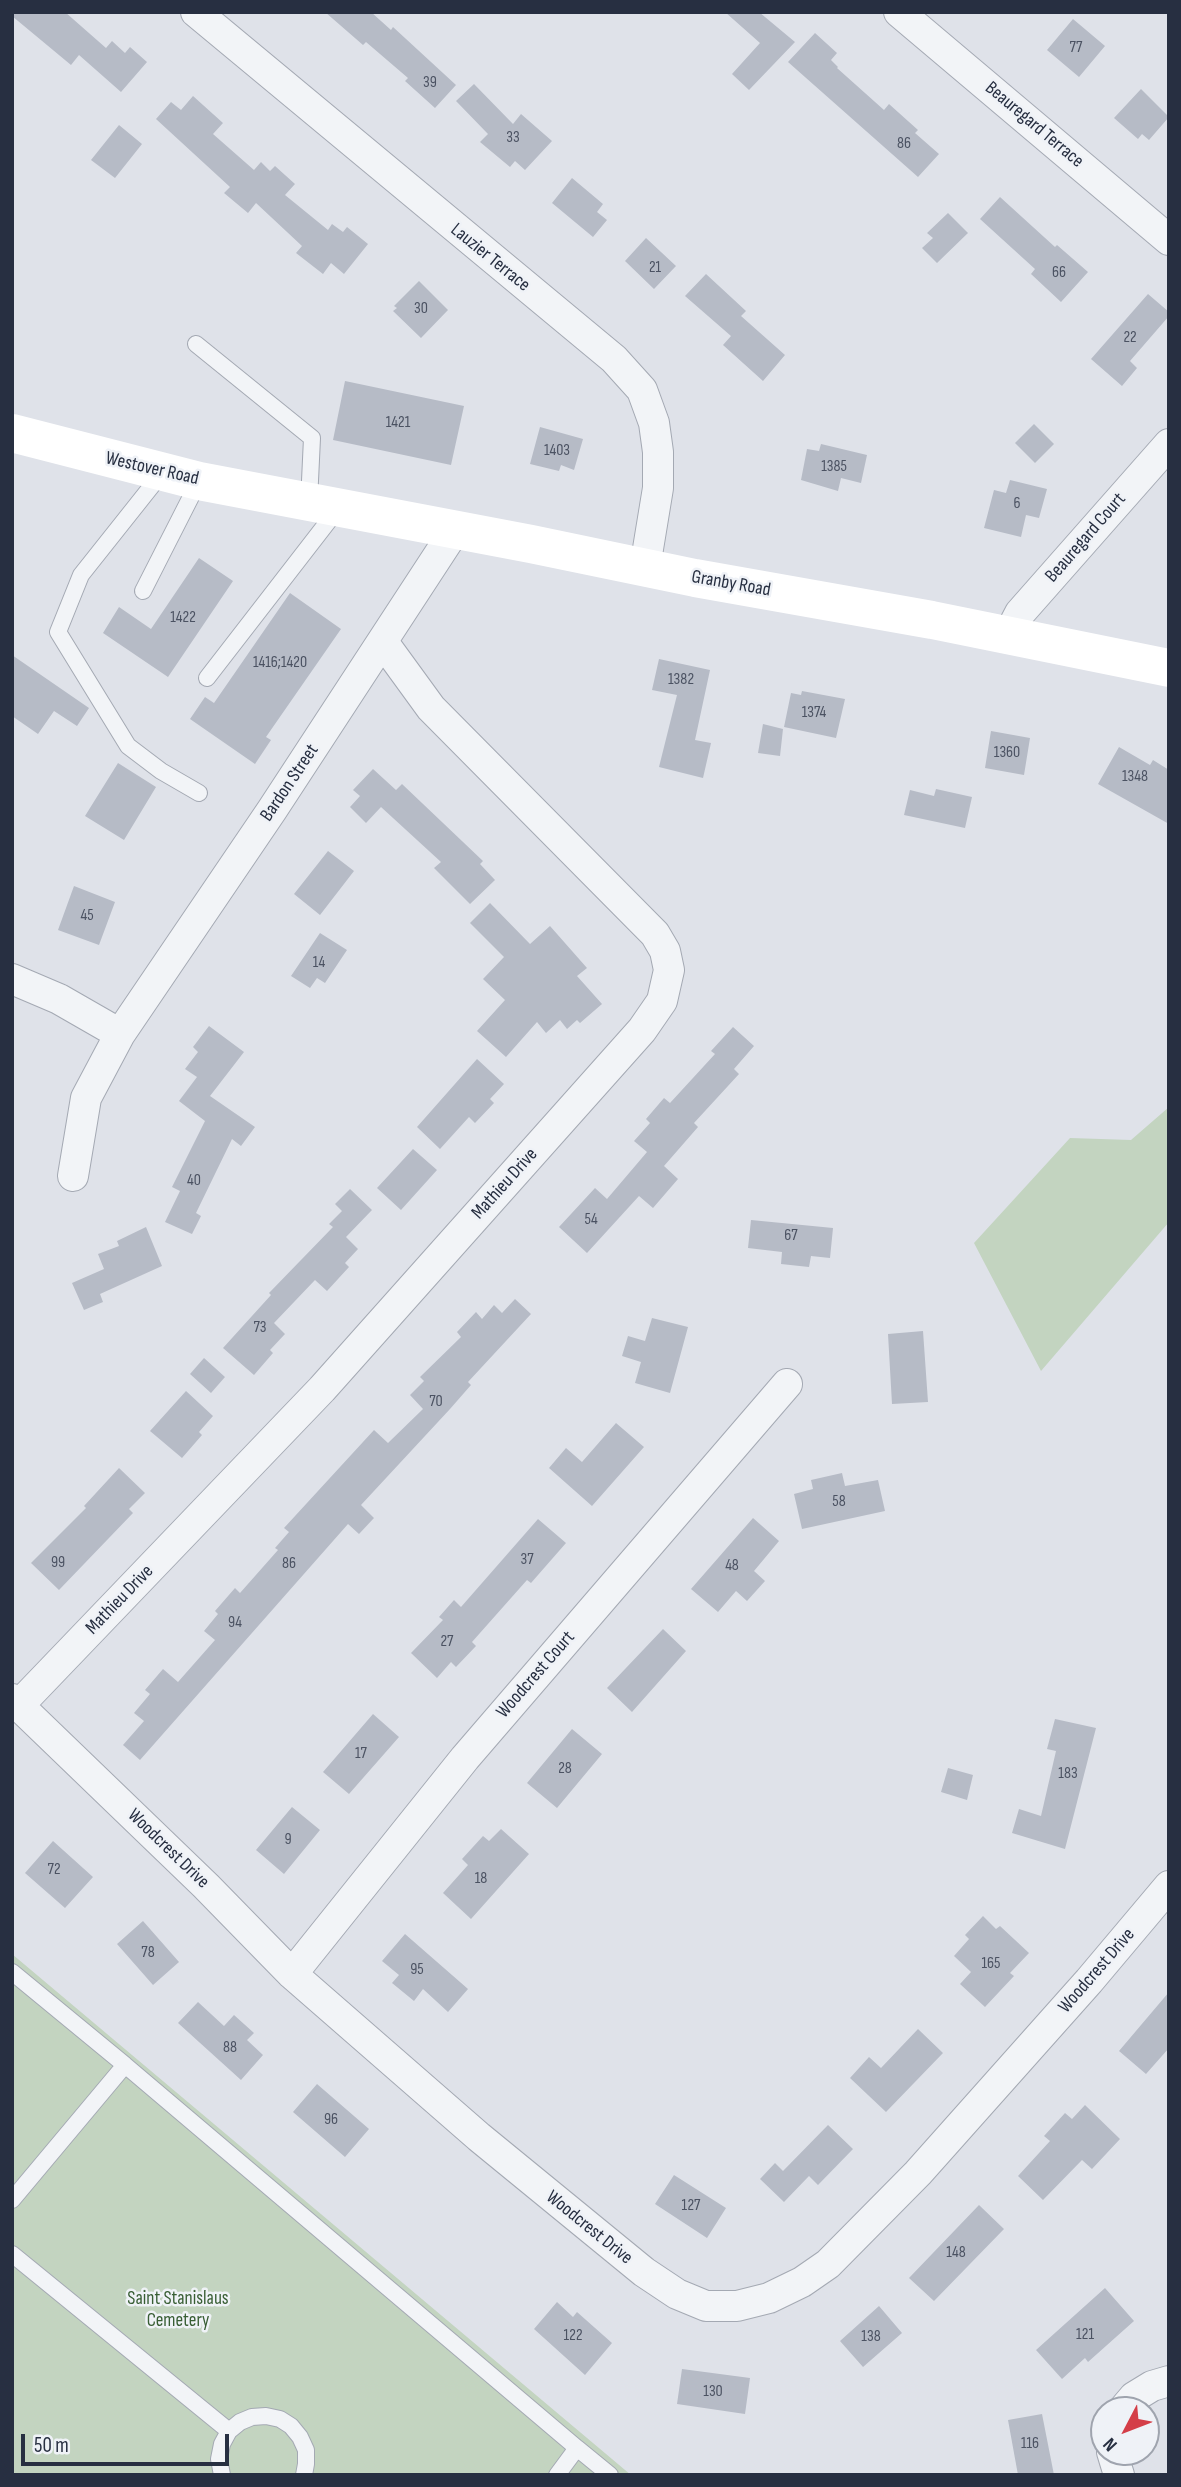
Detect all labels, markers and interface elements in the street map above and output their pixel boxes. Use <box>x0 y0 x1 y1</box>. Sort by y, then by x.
house number: 77 <box>1070 38 1082 58</box>
house number: 39 <box>423 73 437 93</box>
street label: Beauregard Terrace <box>980 77 1088 173</box>
house number: 33 <box>506 128 520 148</box>
house number: 86 <box>897 134 911 154</box>
street label: Lauzier Terrace <box>446 219 534 297</box>
house number: 21 <box>649 258 661 278</box>
house number: 66 <box>1052 263 1066 283</box>
house number: 30 <box>414 299 428 319</box>
house number: 22 <box>1123 328 1137 348</box>
house number: 1421 <box>386 413 410 433</box>
house number: 1403 <box>544 441 570 461</box>
street label: Westover Road <box>103 447 201 491</box>
house number: 1385 <box>821 457 847 477</box>
street label: Beauregard Court <box>1041 489 1131 587</box>
house number: 6 <box>1013 494 1021 514</box>
street label: Granby Road <box>690 566 772 602</box>
house number: 1422 <box>170 608 196 628</box>
house number: 1416;1420 <box>253 653 307 673</box>
house number: 1382 <box>668 670 694 690</box>
house number: 1374 <box>802 703 826 723</box>
street label: Bardon Street <box>256 740 324 826</box>
house number: 1360 <box>994 743 1020 763</box>
house number: 1348 <box>1122 767 1148 787</box>
house number: 45 <box>80 906 94 926</box>
house number: 14 <box>313 953 325 973</box>
street label: Mathieu Drive <box>467 1144 543 1224</box>
house number: 40 <box>187 1171 201 1191</box>
house number: 54 <box>584 1210 598 1230</box>
house number: 67 <box>784 1226 798 1246</box>
house number: 73 <box>253 1318 267 1338</box>
house number: 70 <box>429 1392 443 1412</box>
house number: 58 <box>832 1492 846 1512</box>
house number: 37 <box>520 1550 534 1570</box>
house number: 99 <box>51 1553 65 1573</box>
house number: 86 <box>282 1554 296 1574</box>
house number: 48 <box>725 1556 739 1576</box>
street label: Mathieu Drive <box>81 1560 159 1640</box>
house number: 94 <box>228 1613 242 1633</box>
street label: Woodcrest Court <box>492 1627 580 1723</box>
house number: 27 <box>440 1632 454 1652</box>
house number: 17 <box>355 1744 367 1764</box>
house number: 28 <box>558 1759 572 1779</box>
house number: 183 <box>1058 1764 1078 1784</box>
street label: Woodcrest Drive <box>122 1804 214 1894</box>
house number: 9 <box>284 1830 292 1850</box>
house number: 72 <box>48 1860 60 1880</box>
house number: 18 <box>475 1869 487 1889</box>
street label: Woodcrest Drive <box>1054 1924 1140 2018</box>
house number: 78 <box>141 1943 155 1963</box>
house number: 165 <box>981 1954 1001 1974</box>
house number: 95 <box>410 1960 424 1980</box>
house number: 88 <box>223 2038 237 2058</box>
house number: 96 <box>324 2110 338 2130</box>
street label: Woodcrest Drive <box>541 2186 637 2270</box>
house number: 127 <box>682 2196 700 2216</box>
house number: 148 <box>946 2243 966 2263</box>
park label: Saint Stanislaus Cemetery <box>127 2288 229 2332</box>
house number: 121 <box>1076 2325 1094 2345</box>
house number: 122 <box>564 2326 582 2346</box>
house number: 138 <box>861 2327 881 2347</box>
house number: 130 <box>703 2382 723 2402</box>
north arrow <box>1090 2396 1160 2466</box>
scale bar <box>24 2420 233 2464</box>
text: 50 m <box>34 2433 69 2458</box>
text: N <box>1099 2433 1122 2456</box>
house number: 116 <box>1021 2434 1039 2454</box>

